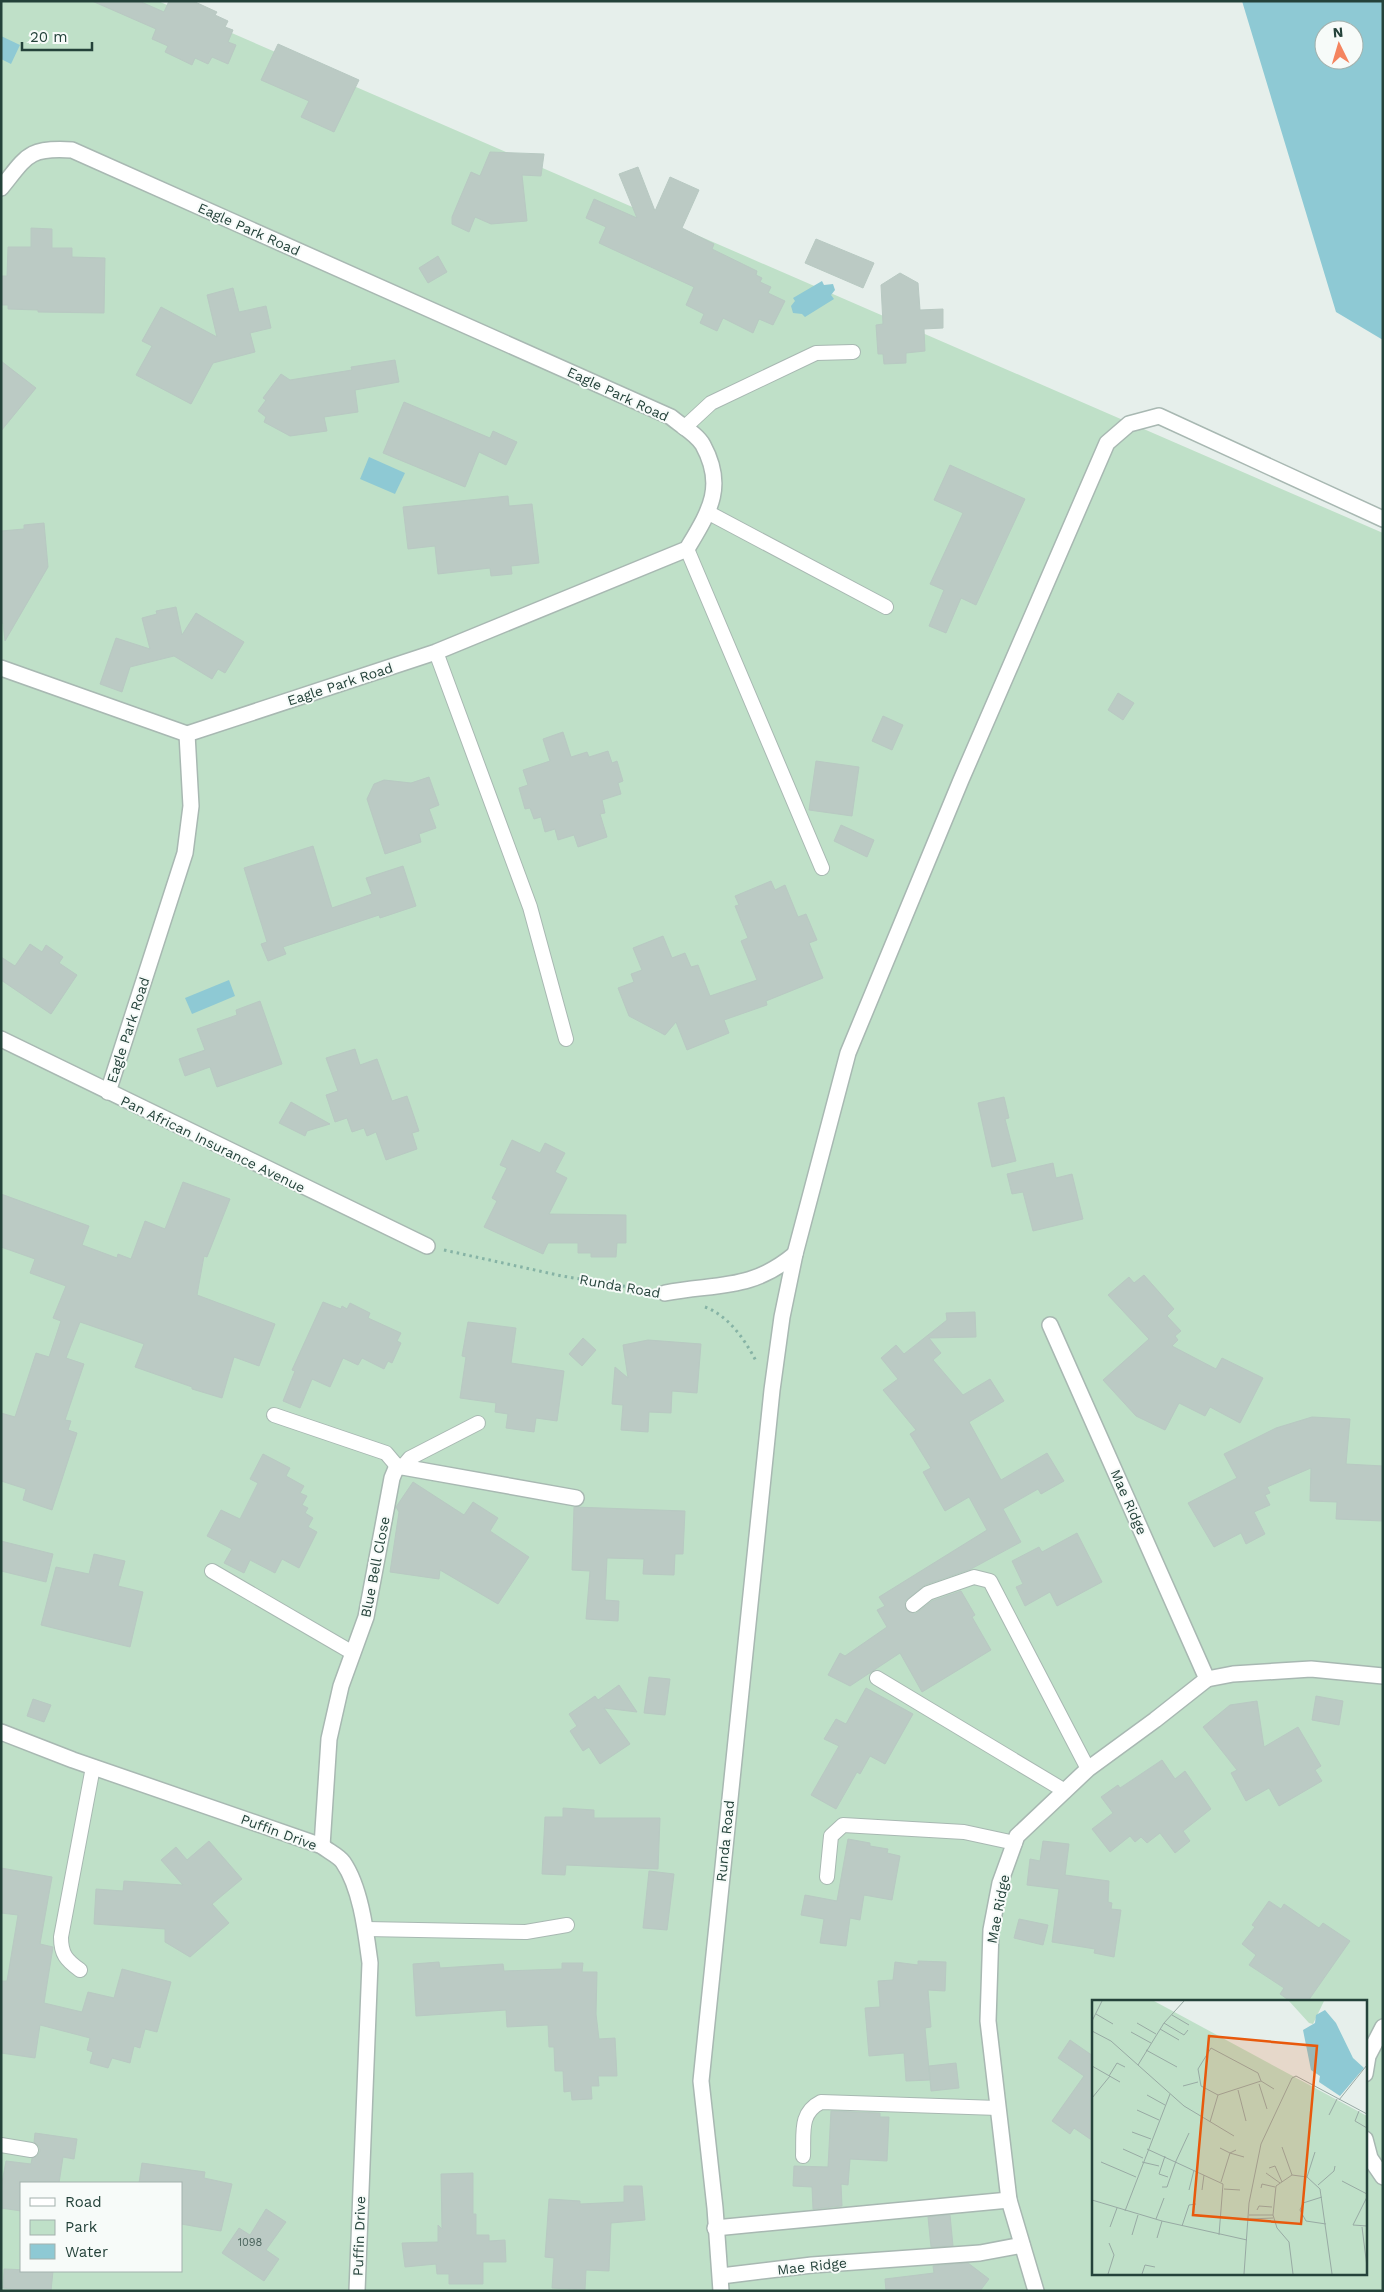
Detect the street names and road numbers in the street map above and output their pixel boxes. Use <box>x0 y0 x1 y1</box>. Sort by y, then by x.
street label: Eagle Park Road <box>195 199 303 259</box>
street label: Eagle Park Road <box>565 363 671 425</box>
street label: Eagle Park Road <box>285 659 395 709</box>
street label: Eagle Park Road <box>103 975 153 1085</box>
street label: Pan African Insurance Avenue <box>118 1092 308 1196</box>
street label: Runda Road <box>578 1271 662 1301</box>
street label: Mae Ridge <box>1107 1467 1151 1537</box>
street label: Blue Bell Close <box>357 1515 393 1619</box>
street label: Runda Road <box>713 1799 737 1883</box>
street label: Puffin Drive <box>239 1811 319 1853</box>
street label: Mae Ridge <box>983 1873 1013 1945</box>
street label: Puffin Drive <box>350 2196 368 2276</box>
street label: Mae Ridge <box>776 2254 848 2278</box>

